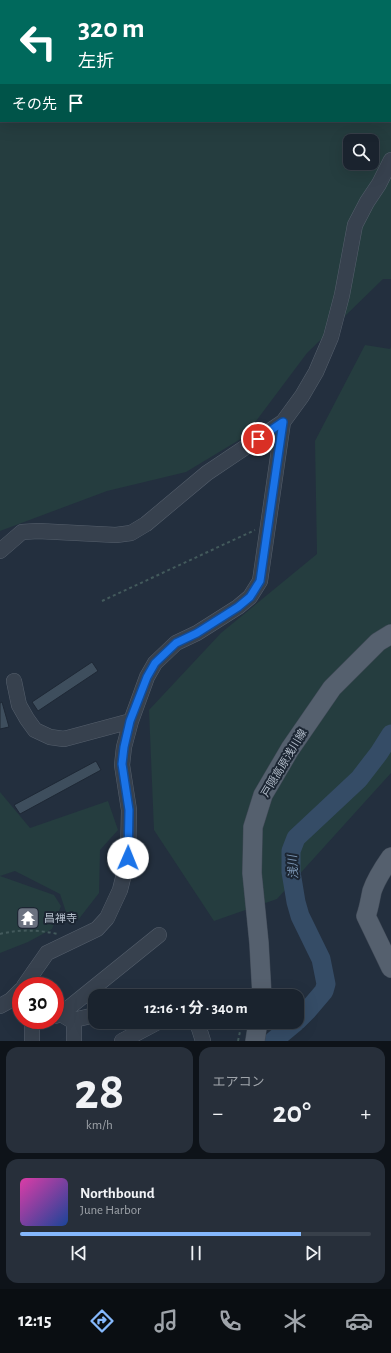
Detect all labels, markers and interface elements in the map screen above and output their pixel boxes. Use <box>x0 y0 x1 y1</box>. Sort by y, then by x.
text: 320 m <box>78 15 145 43</box>
icon: left <box>12 16 64 68</box>
text: 左折 <box>78 53 114 71</box>
icon: arrive <box>65 92 87 114</box>
text: その先 <box>12 97 57 112</box>
map controls <box>343 134 379 170</box>
button: search <box>343 134 379 170</box>
pin <box>241 422 275 456</box>
icon: arrive <box>247 428 269 450</box>
street label: 戸隠高原浅川線 <box>259 727 309 799</box>
position arrow <box>107 837 149 879</box>
water label: 浅川 <box>285 853 300 879</box>
temple icon: 昌禅寺 <box>15 905 41 931</box>
place label: 昌禅寺 <box>44 913 77 924</box>
speed limit sign: 30 <box>12 977 64 1029</box>
text: 12:16 · 1 分 · 340 m <box>144 1001 248 1016</box>
text: 28 <box>74 1066 124 1118</box>
text: エアコン <box>213 1076 265 1089</box>
text: 20° <box>272 1098 311 1128</box>
text: − <box>213 1102 223 1124</box>
text: + <box>360 1102 371 1124</box>
text: km/h <box>86 1119 113 1132</box>
text: Northbound <box>80 1186 155 1201</box>
text: June Harbor <box>80 1204 141 1217</box>
icon: previous <box>68 1242 90 1264</box>
icon: pause <box>185 1242 207 1264</box>
icon: next <box>302 1242 324 1264</box>
icon: directions <box>88 1307 116 1335</box>
icon: music <box>152 1307 180 1335</box>
icon: phone <box>216 1307 244 1335</box>
icon: climate <box>281 1307 309 1335</box>
icon: car <box>345 1307 373 1335</box>
text: 12:15 <box>18 1312 51 1330</box>

